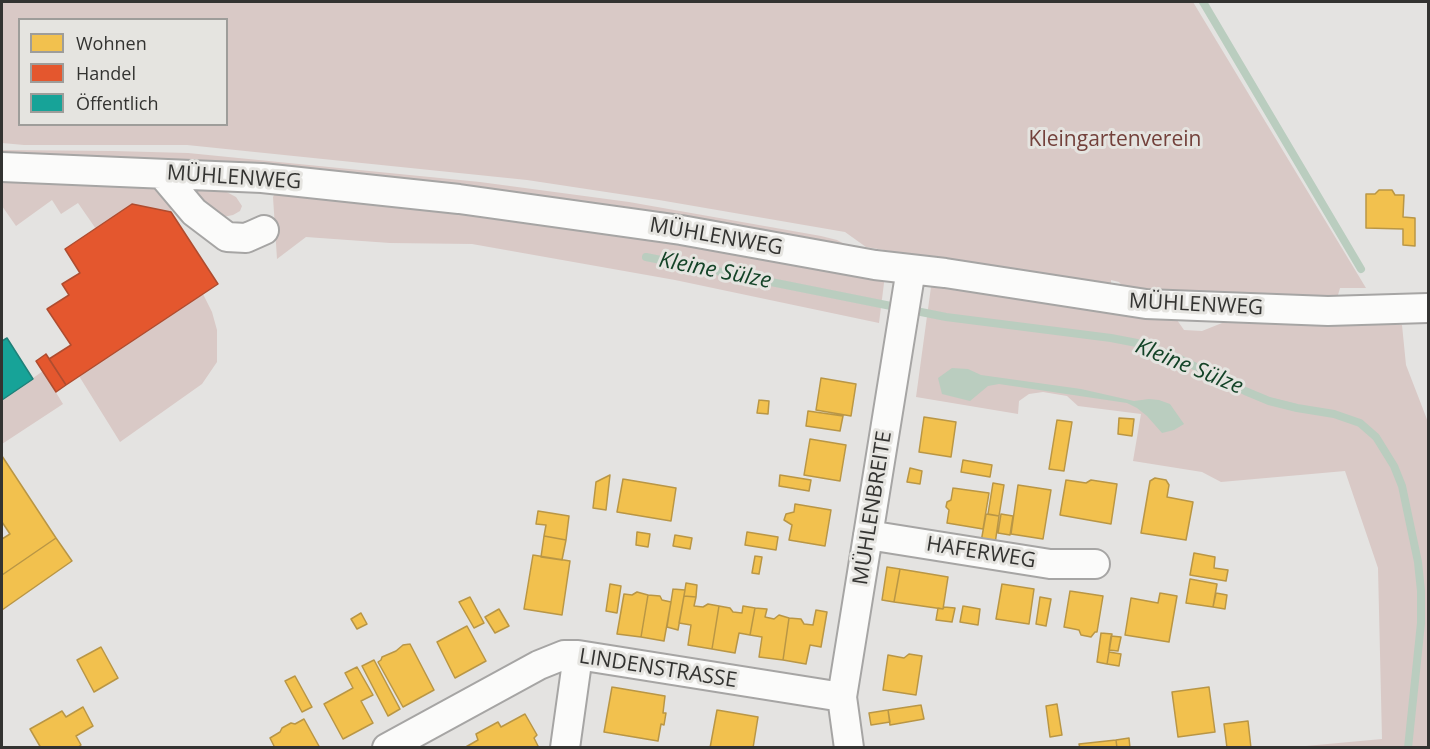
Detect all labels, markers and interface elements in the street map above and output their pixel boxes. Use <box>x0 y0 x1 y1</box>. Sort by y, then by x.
legend <box>18 18 228 126</box>
text: Wohnen <box>76 31 147 55</box>
text: Handel <box>76 61 136 85</box>
text: Öffentlich <box>76 91 158 115</box>
park label: Kleingartenverein <box>1029 127 1201 153</box>
street label: MÜHLENWEG <box>166 161 302 195</box>
street label: MÜHLENWEG <box>648 213 784 261</box>
water label: Kleine Sülze <box>657 247 773 295</box>
street label: MÜHLENWEG <box>1128 289 1264 321</box>
water label: Kleine Sülze <box>1131 333 1247 401</box>
street label: MÜHLENBREITE <box>848 429 898 587</box>
street label: HAFERWEG <box>924 532 1038 574</box>
street label: LINDENSTRASSE <box>577 644 739 694</box>

